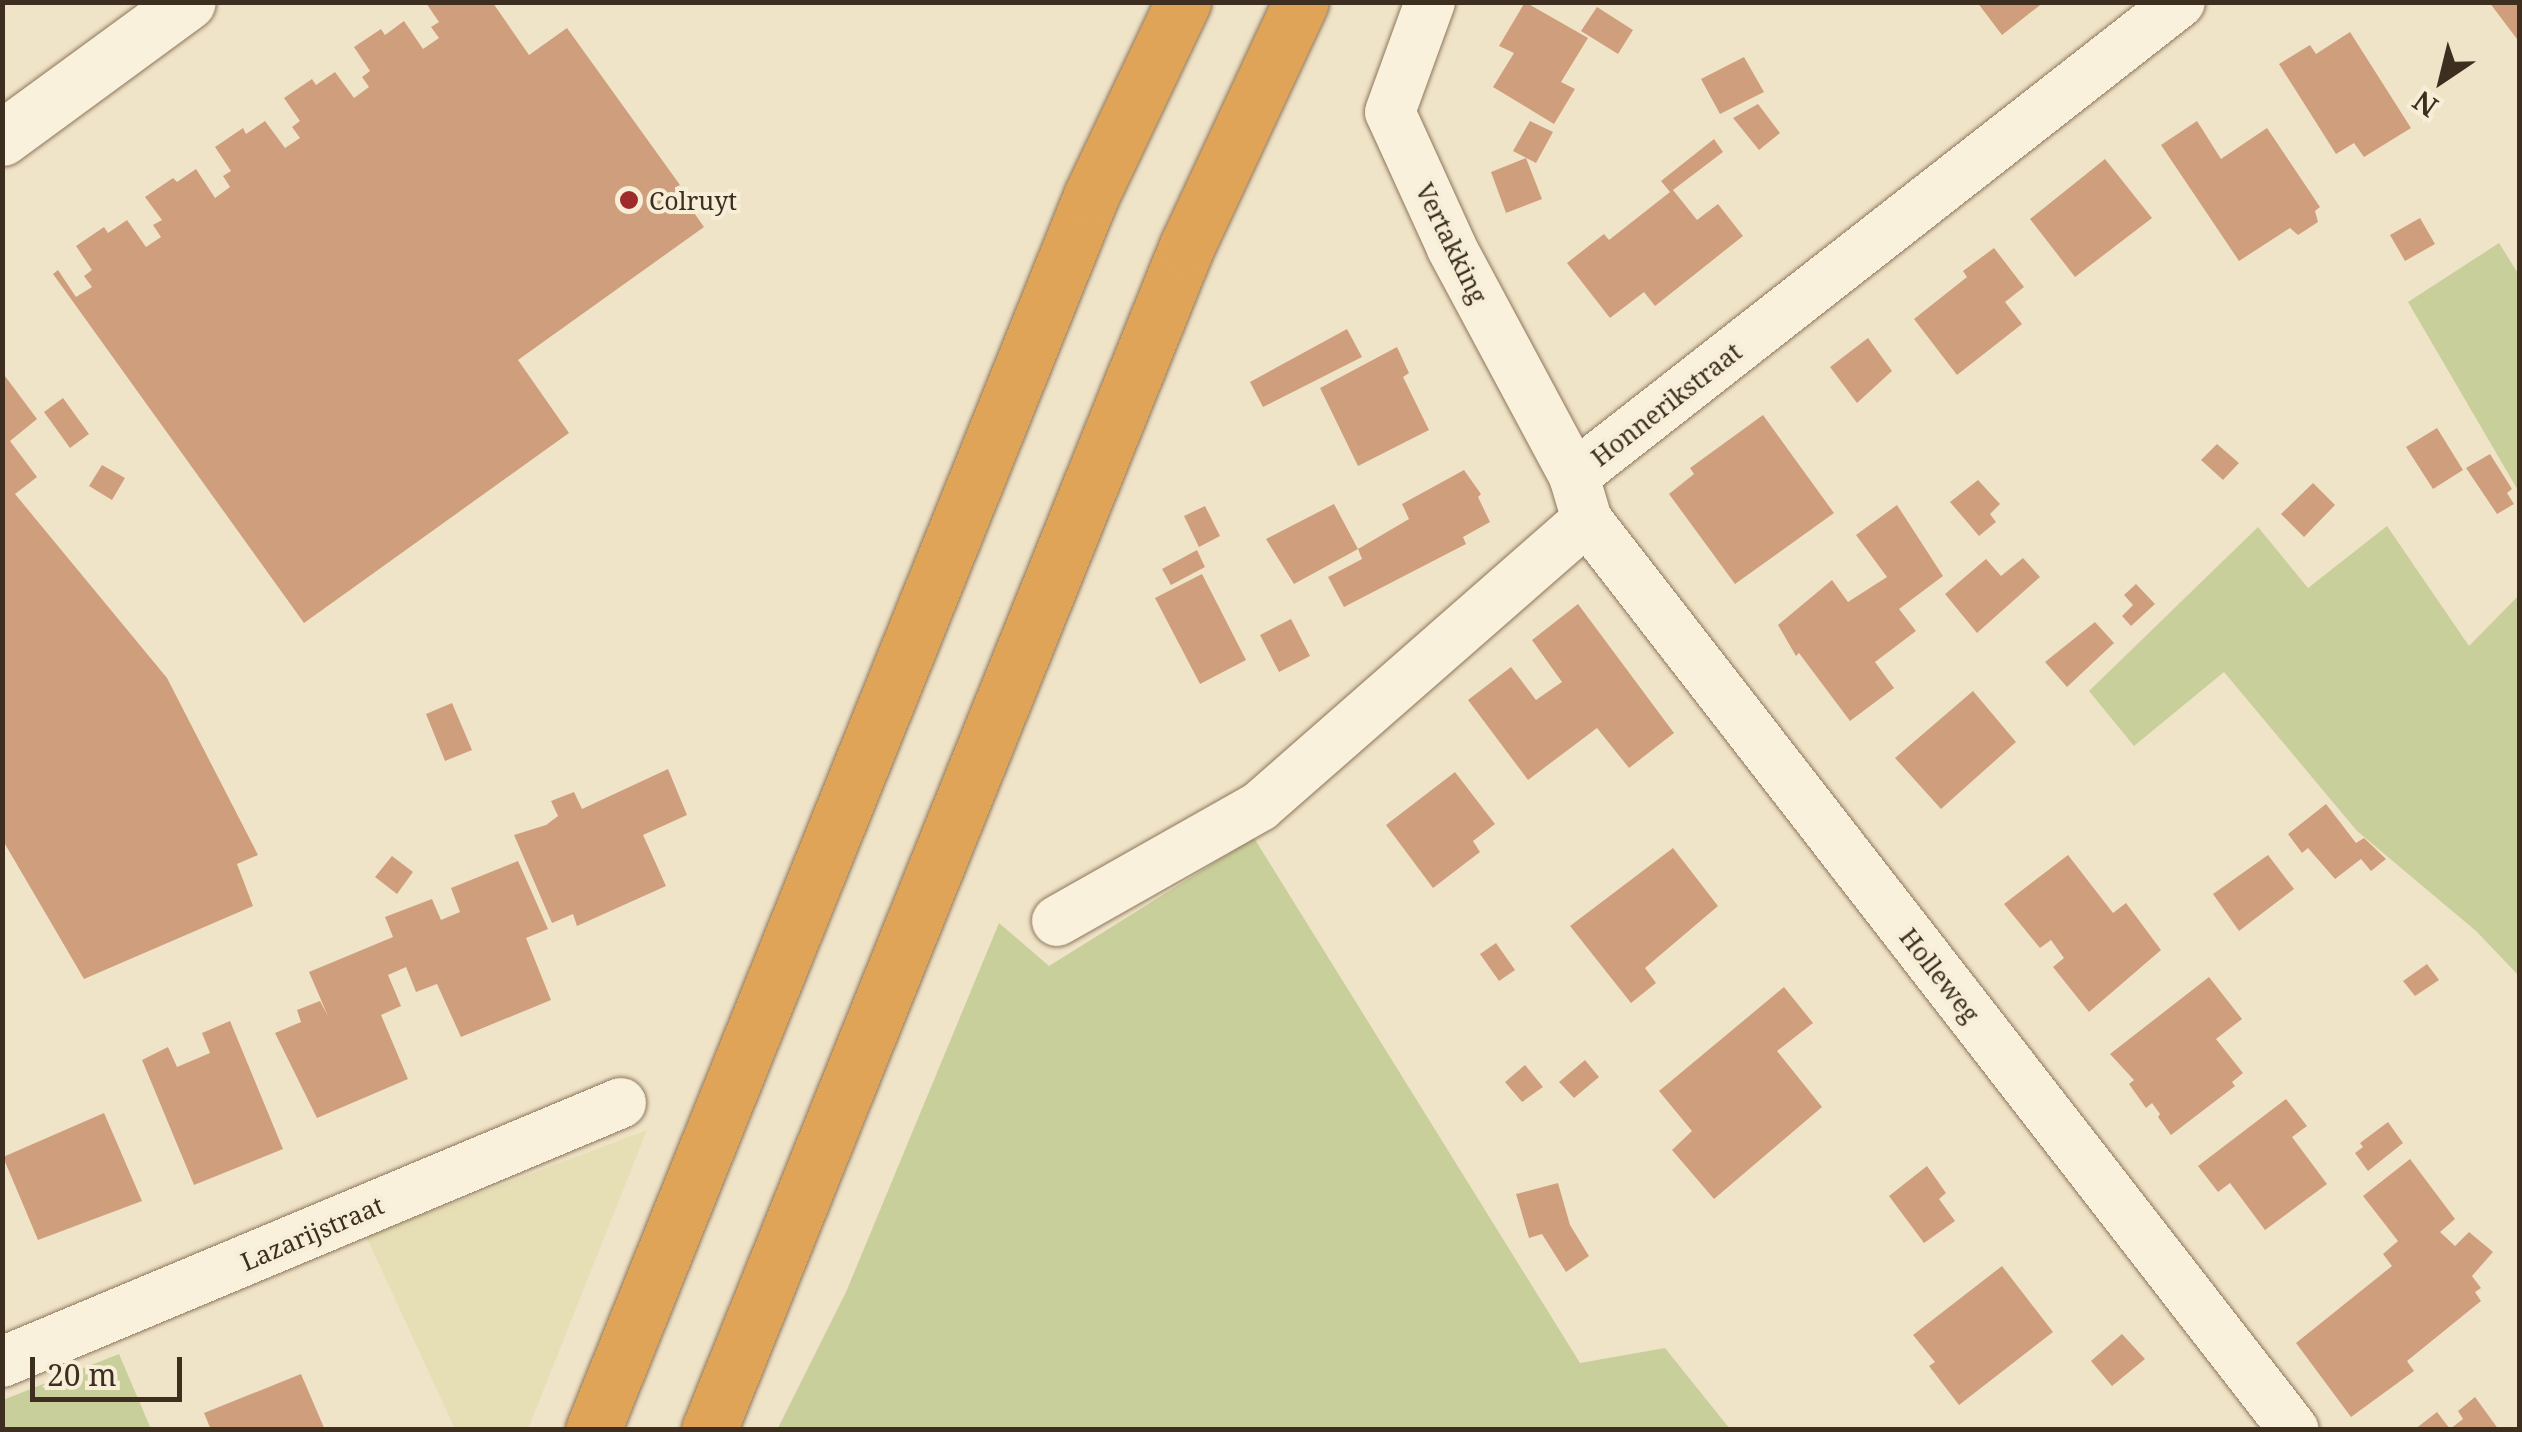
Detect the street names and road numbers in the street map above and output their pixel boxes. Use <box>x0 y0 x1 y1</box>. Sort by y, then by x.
street label: Vertakking <box>1410 178 1494 308</box>
street label: Honnerikstraat <box>1585 336 1747 472</box>
street label: Holleweg <box>1894 922 1986 1028</box>
street label: Lazarijstraat <box>236 1189 388 1277</box>

